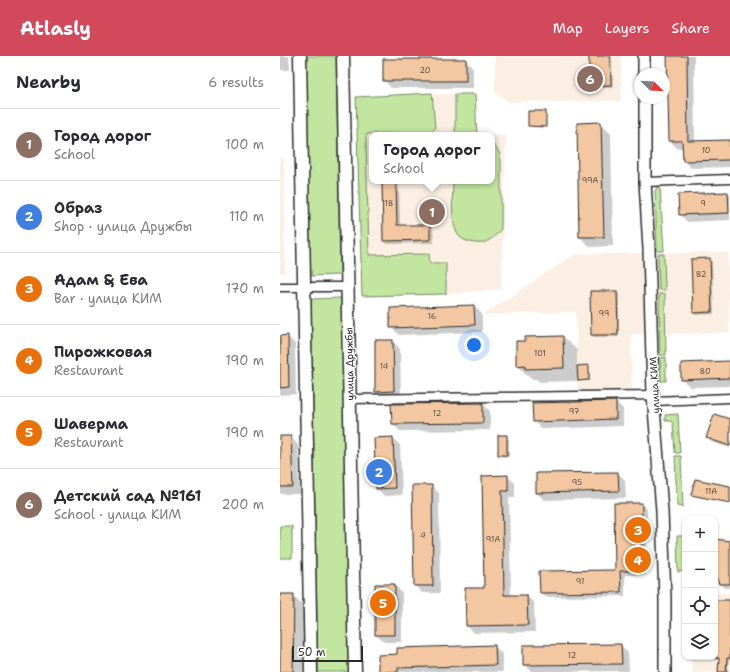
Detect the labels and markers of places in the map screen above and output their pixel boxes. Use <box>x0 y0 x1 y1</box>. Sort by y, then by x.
pin: 6 <box>577 64 603 94</box>
pin: 1 <box>419 197 445 227</box>
pin: 2 <box>366 457 392 487</box>
pin: 3 <box>625 515 651 545</box>
pin: 4 <box>625 545 651 575</box>
pin: 5 <box>370 588 396 618</box>

